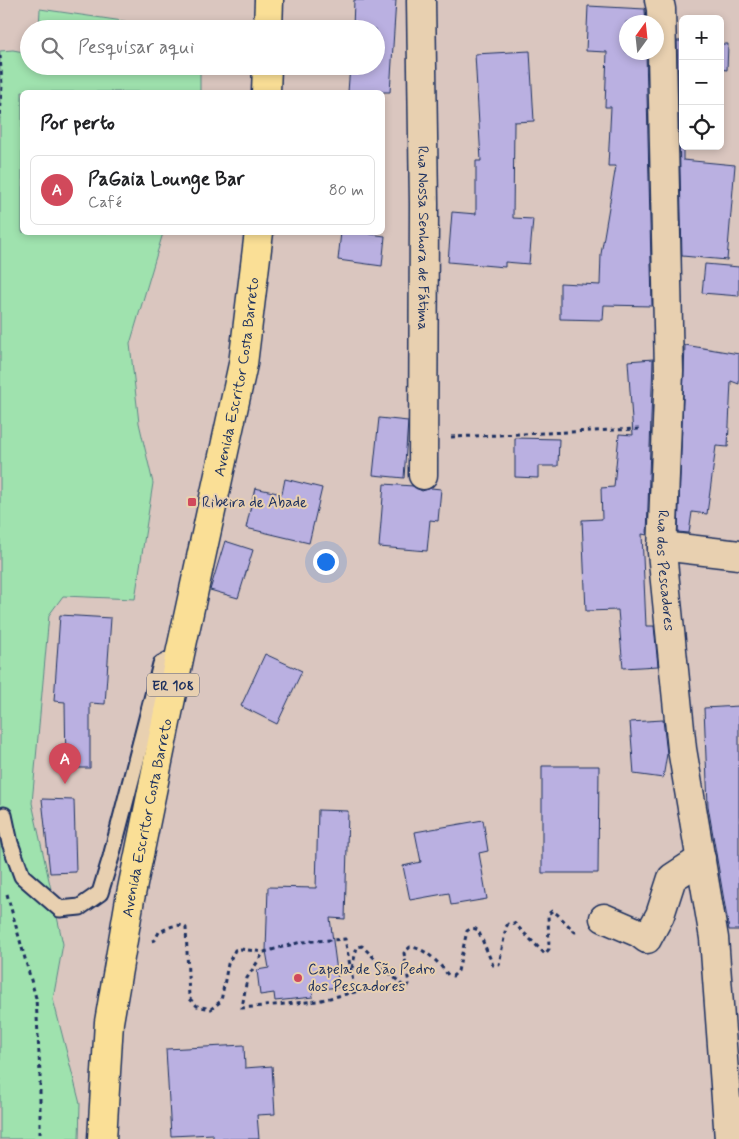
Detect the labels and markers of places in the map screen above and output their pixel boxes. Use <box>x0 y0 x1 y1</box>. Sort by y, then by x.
place label: Ribeira de Abade <box>202 493 307 513</box>
marker: Ribeira de Abade <box>186 496 198 508</box>
pin: A <box>49 743 81 784</box>
place label: Capela de São Pedro dos Pescadores <box>308 960 435 997</box>
marker: Capela de São Pedro dos Pescadores <box>292 972 304 984</box>

